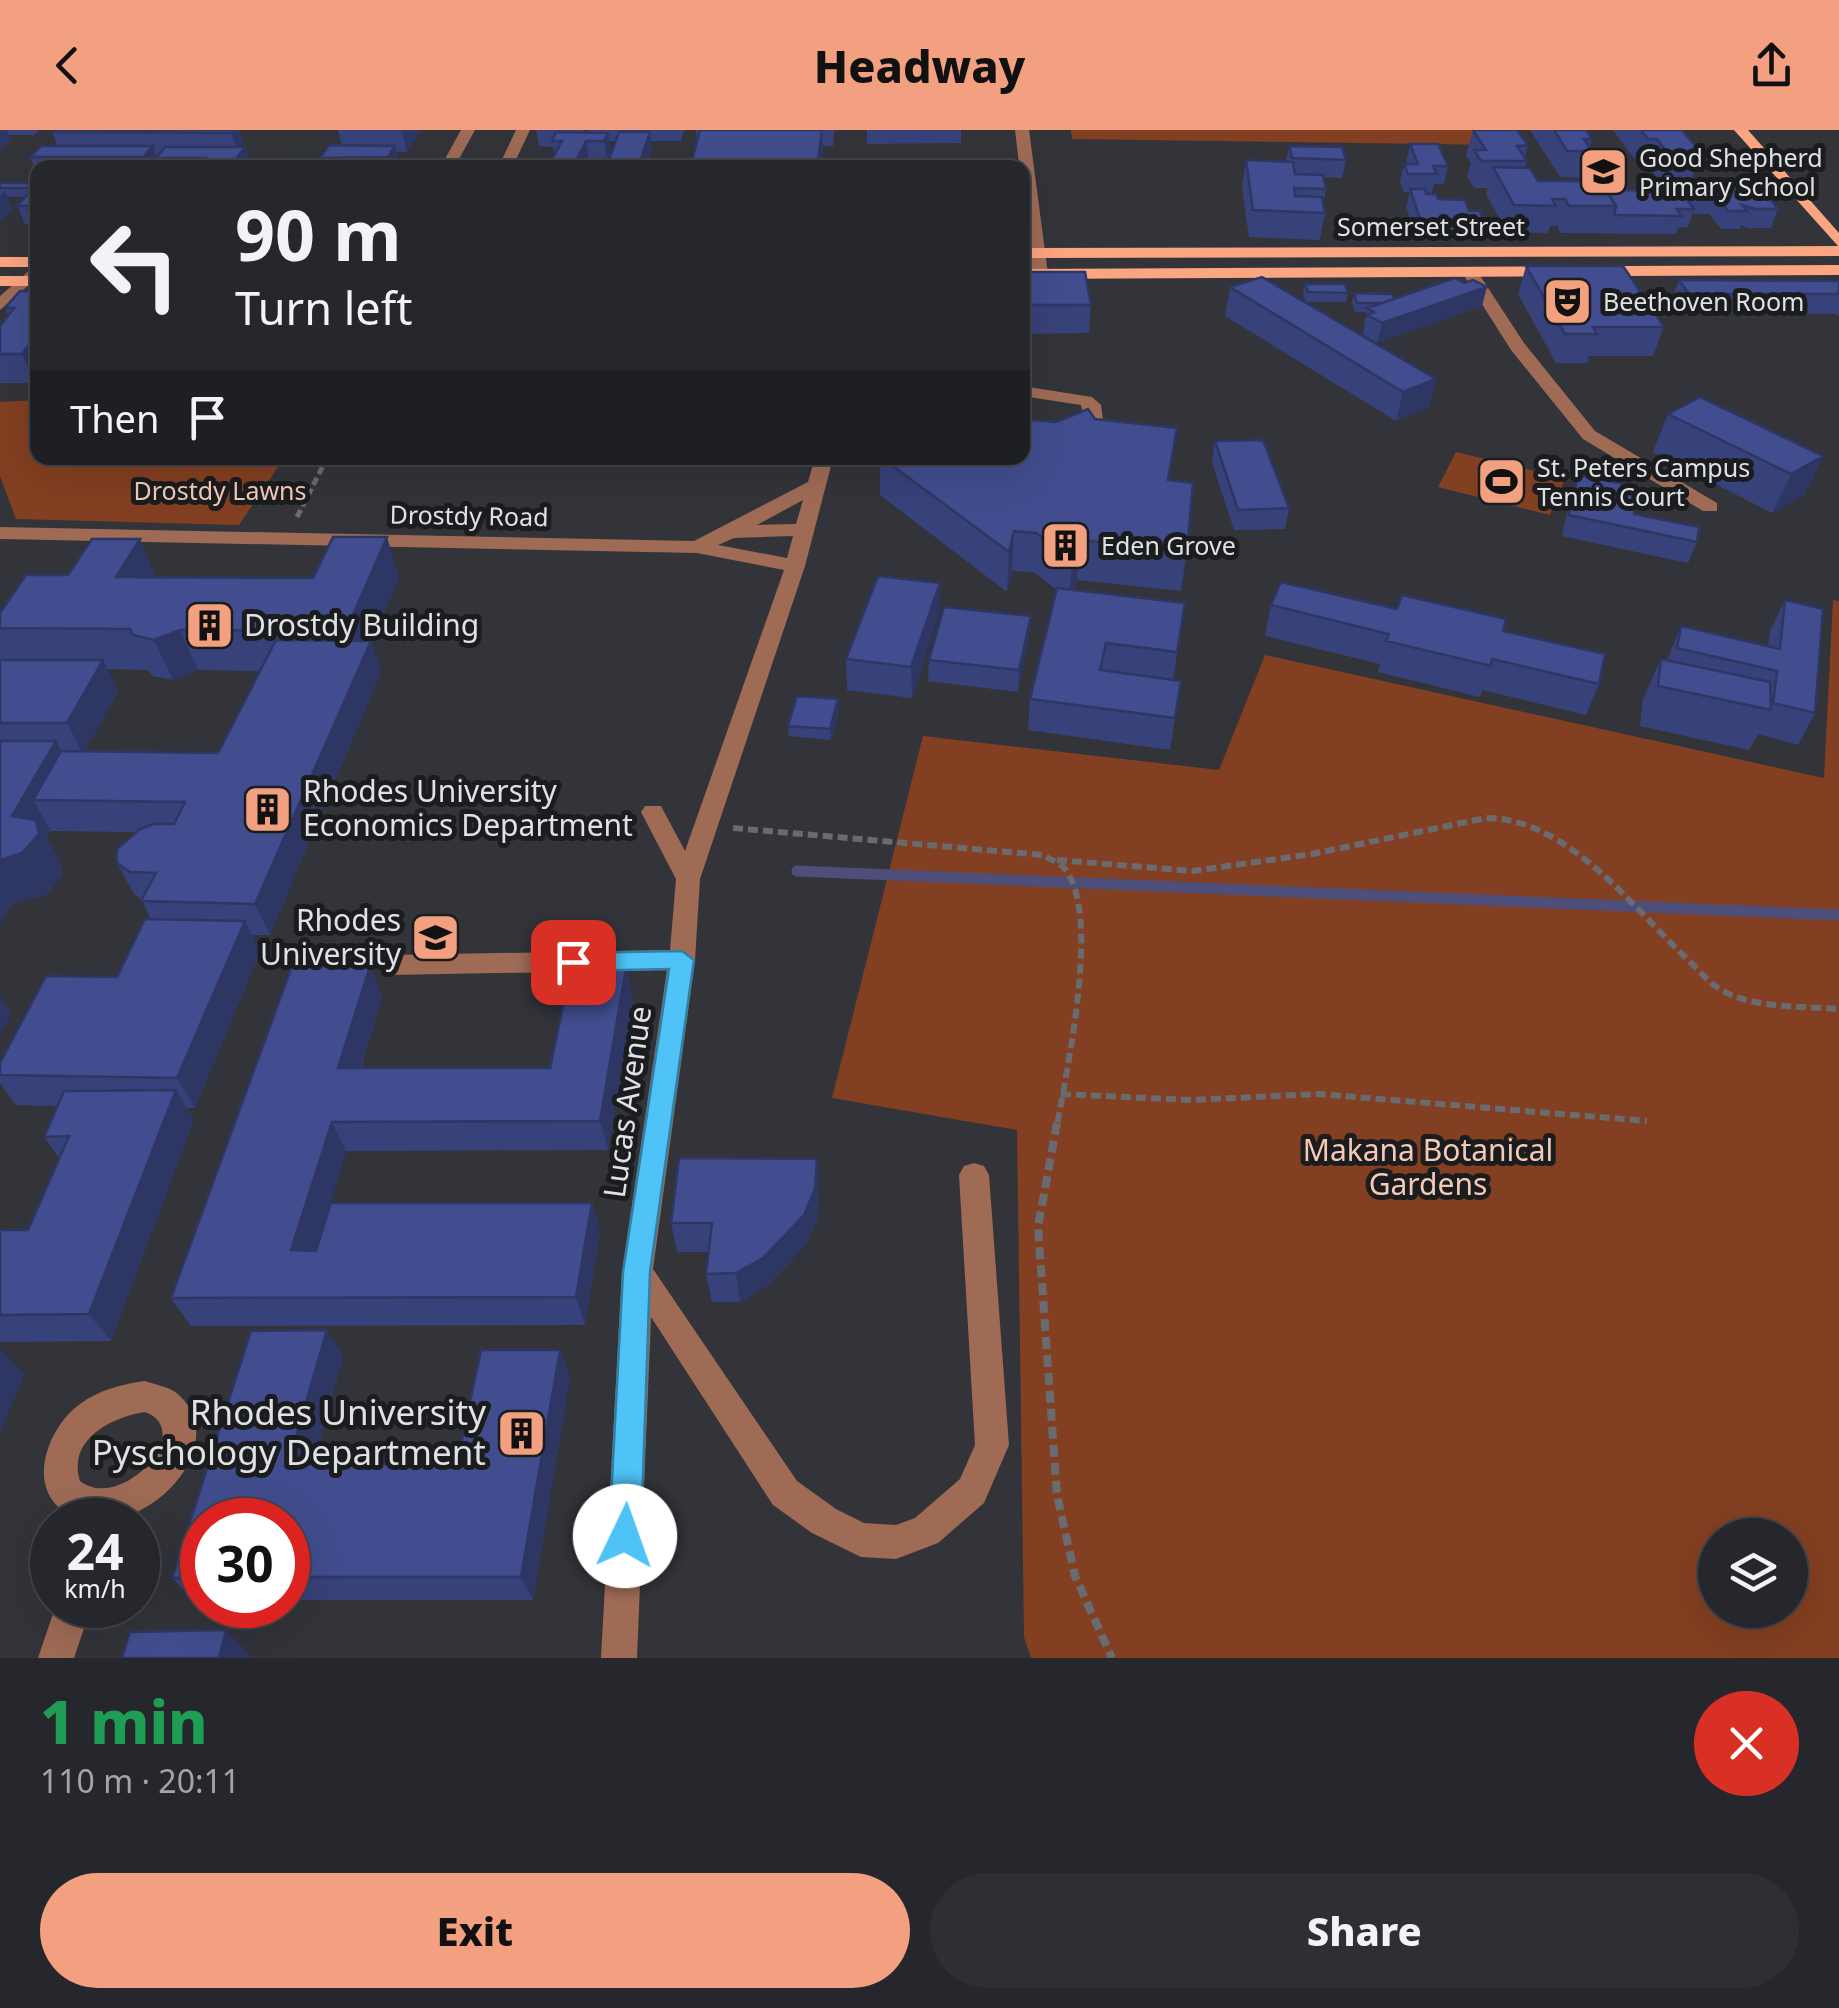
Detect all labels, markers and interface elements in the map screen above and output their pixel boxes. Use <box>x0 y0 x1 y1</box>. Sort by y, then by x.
text: Headway <box>814 35 1025 96</box>
icon: back <box>40 38 95 93</box>
icon: share <box>1744 38 1799 93</box>
place label: Good Shepherd Primary School <box>1639 140 1823 203</box>
school or university icon: Good Shepherd Primary School <box>1578 146 1630 198</box>
text: 90 m <box>235 186 402 282</box>
icon: left <box>70 200 200 330</box>
street label: Somerset Street <box>1337 209 1525 243</box>
theatre icon: Beethoven Room <box>1542 276 1594 328</box>
text: Turn left <box>235 277 412 338</box>
place label: Beethoven Room <box>1603 284 1804 318</box>
icon: arrive <box>180 390 235 445</box>
text: Then <box>70 392 160 444</box>
place label: St. Peters Campus Tennis Court <box>1537 450 1750 513</box>
sports icon: St. Peters Campus Tennis Court <box>1476 456 1528 508</box>
park label: Drostdy Lawns <box>133 473 307 507</box>
street label: Drostdy Road <box>389 497 549 533</box>
building icon: Eden Grove <box>1040 520 1092 572</box>
place label: Eden Grove <box>1101 528 1236 562</box>
building icon: Drostdy Building <box>183 600 235 652</box>
place label: Drostdy Building <box>244 604 479 645</box>
place label: Rhodes University Economics Department <box>303 770 633 845</box>
building icon: Rhodes University Economics Department <box>242 783 294 835</box>
place label: Rhodes University <box>260 899 402 974</box>
school or university icon: Rhodes University <box>410 912 462 964</box>
pin <box>531 920 616 1005</box>
icon: arrive <box>546 935 601 990</box>
street label: Lucas Avenue <box>593 1003 660 1200</box>
park label: Makana Botanical Gardens <box>1303 1129 1553 1204</box>
place label: Rhodes University Pyschology Department <box>92 1388 486 1475</box>
building icon: Rhodes University Pyschology Department <box>495 1407 547 1459</box>
position arrow <box>573 1484 677 1588</box>
speed limit sign: 30 <box>180 1498 310 1628</box>
text: 24 <box>66 1517 124 1585</box>
map controls <box>1698 1518 1808 1628</box>
button: layers <box>1698 1518 1808 1628</box>
text: km/h <box>64 1571 126 1605</box>
text: 1 min <box>40 1680 208 1762</box>
button: close <box>1694 1691 1799 1796</box>
text: 110 m · 20:11 <box>40 1759 240 1802</box>
button: Exit <box>40 1873 910 1988</box>
button: Share <box>930 1873 1799 1988</box>

